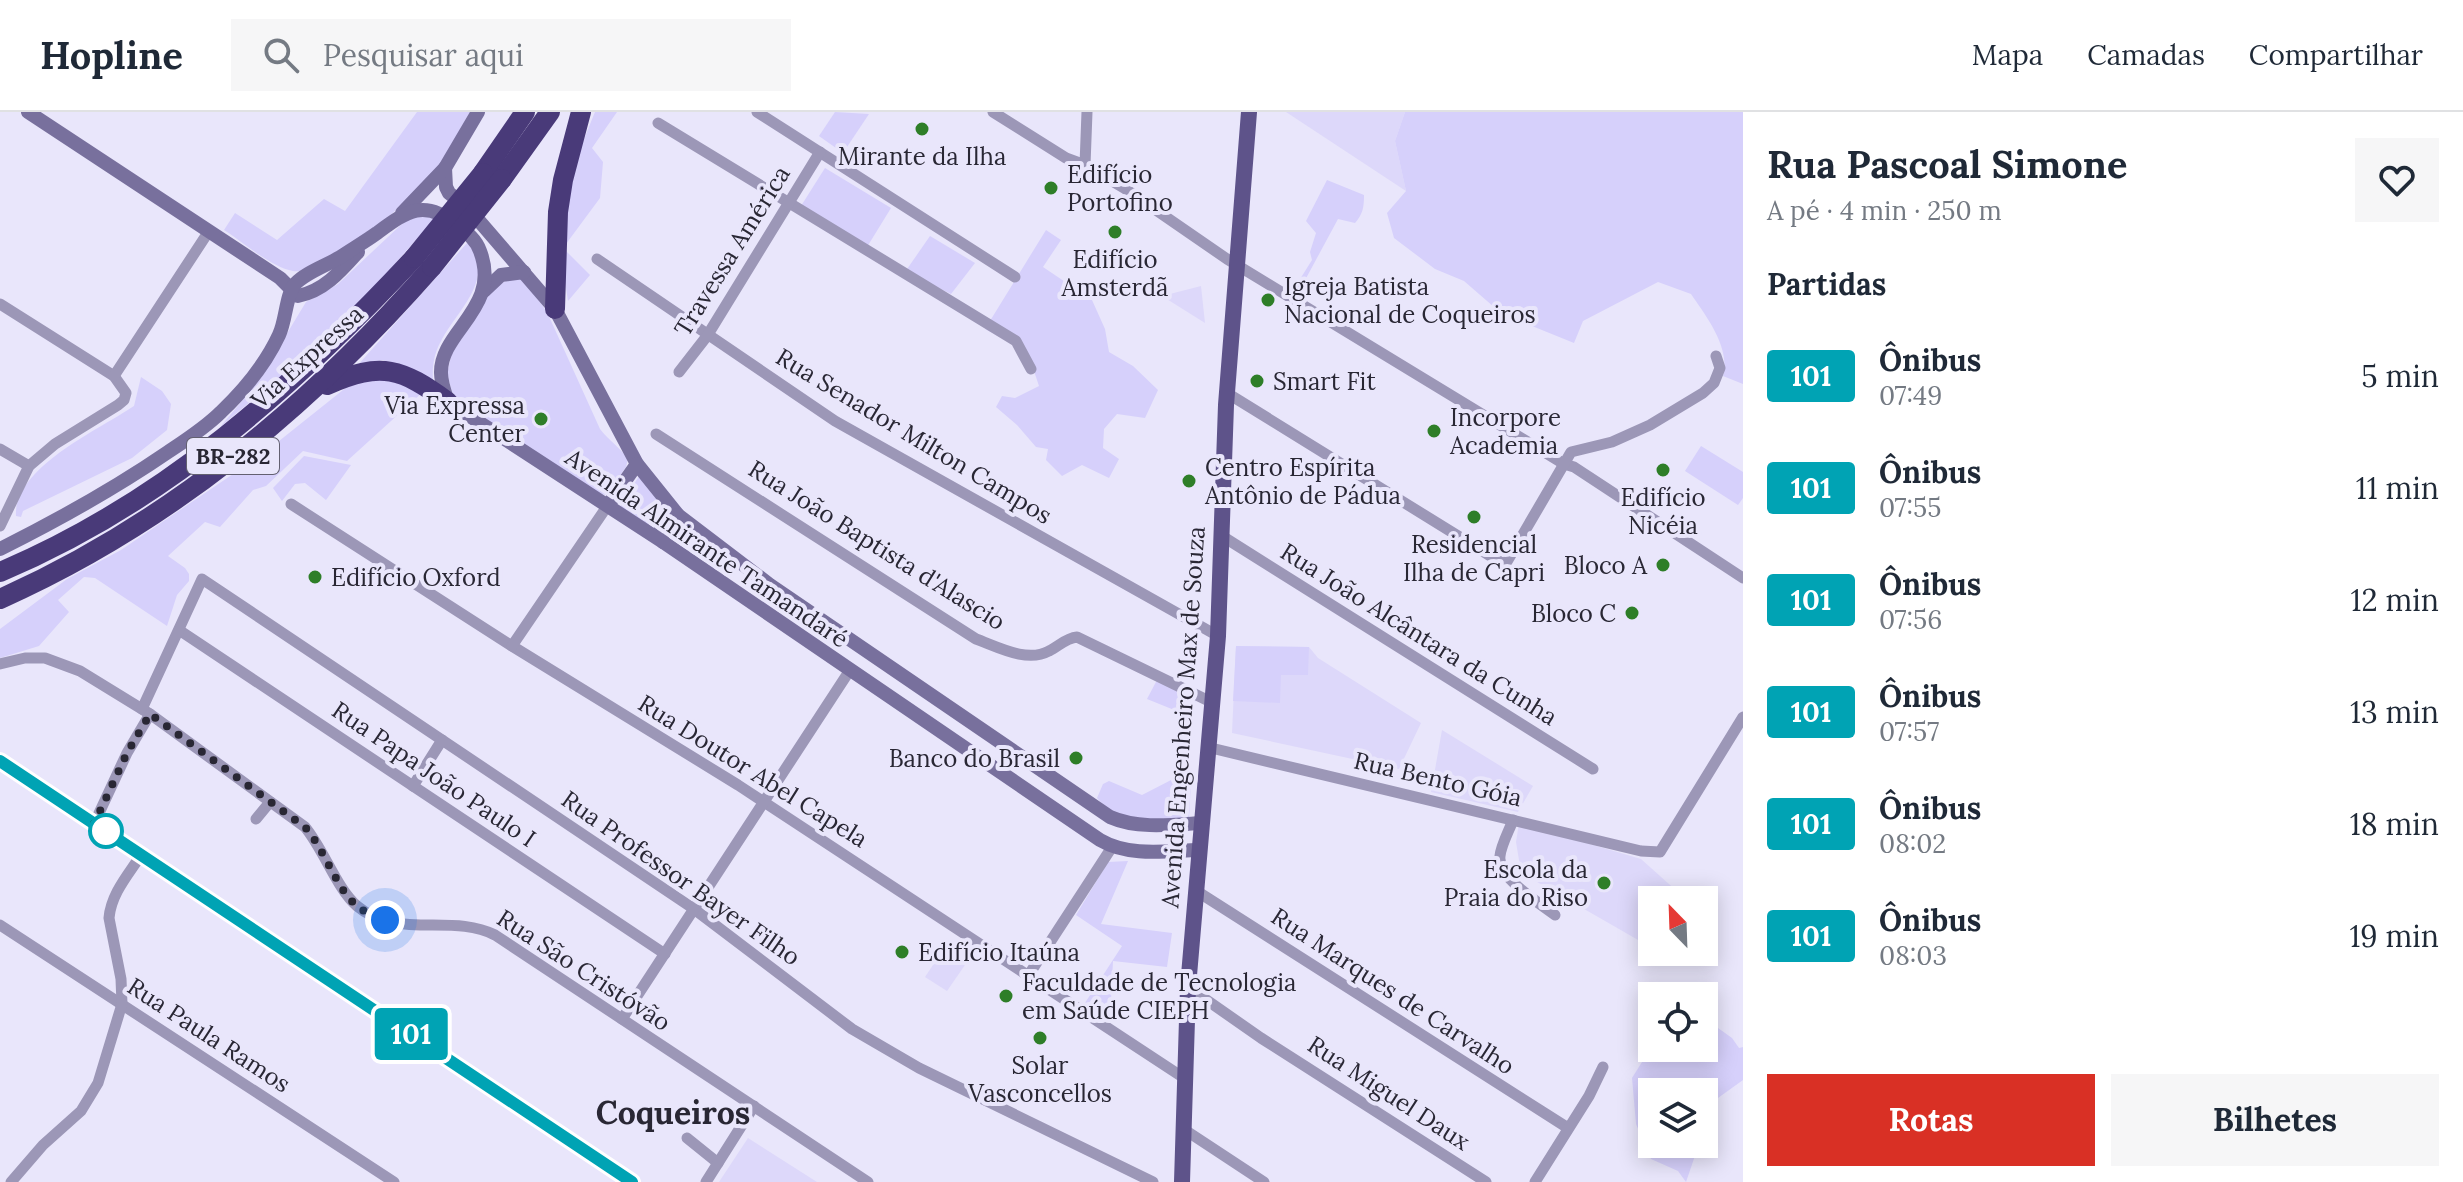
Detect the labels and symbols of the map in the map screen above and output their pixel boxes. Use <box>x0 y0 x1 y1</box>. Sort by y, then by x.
marker: Mirante da Ilha <box>913 120 931 138</box>
place label: Mirante da Ilha <box>838 141 1006 172</box>
place label: Edifício Portofino <box>1067 159 1173 218</box>
street label: Travessa América <box>667 160 797 342</box>
marker: Edifício Portofino <box>1042 179 1060 197</box>
marker: Edifício Amsterdã <box>1106 223 1124 241</box>
place label: Edifício Amsterdã <box>1061 244 1168 303</box>
place label: Igreja Batista Nacional de Coqueiros <box>1284 271 1536 330</box>
marker: Igreja Batista Nacional de Coqueiros <box>1259 291 1277 309</box>
street label: Via Expressa <box>244 298 370 416</box>
street label: Rua Senador Milton Campos <box>770 341 1058 531</box>
place label: Smart Fit <box>1273 366 1377 397</box>
marker: Smart Fit <box>1248 372 1266 390</box>
place label: Via Expressa Center <box>383 390 526 449</box>
place label: Incorpore Academia <box>1449 402 1561 461</box>
marker: Via Expressa Center <box>532 410 550 428</box>
marker: Incorpore Academia <box>1425 422 1443 440</box>
road number: BR-282 <box>187 438 279 474</box>
street label: Avenida Almirante Tamandaré <box>559 441 854 654</box>
place label: Centro Espírita Antônio de Pádua <box>1204 452 1401 511</box>
street label: Rua João Baptista d'Alascio <box>743 453 1011 637</box>
marker: Edifício Nicéia <box>1654 461 1672 479</box>
marker: Centro Espírita Antônio de Pádua <box>1180 472 1198 490</box>
place label: Edifício Nicéia <box>1620 482 1706 541</box>
marker: Residencial Ilha de Capri <box>1465 508 1483 526</box>
street label: Avenida Engenheiro Max de Souza <box>1154 525 1212 910</box>
place label: Residencial Ilha de Capri <box>1403 529 1545 588</box>
street label: Rua João Alcântara da Cunha <box>1275 536 1563 732</box>
place label: Bloco A <box>1564 550 1648 581</box>
marker: Bloco A <box>1654 556 1672 574</box>
place label: Edifício Oxford <box>331 562 501 593</box>
marker: Edifício Oxford <box>306 568 324 586</box>
place label: Bloco C <box>1531 598 1616 629</box>
marker: Bloco C <box>1623 604 1641 622</box>
street label: Rua Doutor Abel Capela <box>633 688 873 854</box>
street label: Rua Papa João Paulo I <box>326 694 542 854</box>
place label: Banco do Brasil <box>889 743 1060 774</box>
street label: Rua Bento Góia <box>1351 745 1525 813</box>
marker: Banco do Brasil <box>1067 749 1085 767</box>
street label: Rua Professor Bayer Filho <box>556 784 806 972</box>
unlabelled marker <box>89 814 123 848</box>
place label: Escola da Praia do Riso <box>1444 854 1588 913</box>
marker: Escola da Praia do Riso <box>1595 874 1613 892</box>
north arrow <box>1638 886 1718 966</box>
your location <box>365 900 405 940</box>
street label: Rua Marques de Carvalho <box>1265 901 1521 1081</box>
street label: Rua São Cristóvão <box>491 902 677 1038</box>
place label: Edifício Itaúna <box>918 937 1080 968</box>
marker: Edifício Itaúna <box>893 943 911 961</box>
place label: Faculdade de Tecnologia em Saúde CIEPH <box>1022 967 1296 1026</box>
street label: Rua Paula Ramos <box>122 971 296 1099</box>
marker: Faculdade de Tecnologia em Saúde CIEPH <box>997 987 1015 1005</box>
line badge: 101 <box>365 1008 457 1060</box>
marker: Solar Vasconcellos <box>1031 1029 1049 1047</box>
street label: Rua Miguel Daux <box>1302 1029 1476 1157</box>
place label: Solar Vasconcellos <box>967 1050 1112 1109</box>
district label: Coqueiros <box>596 1092 750 1133</box>

